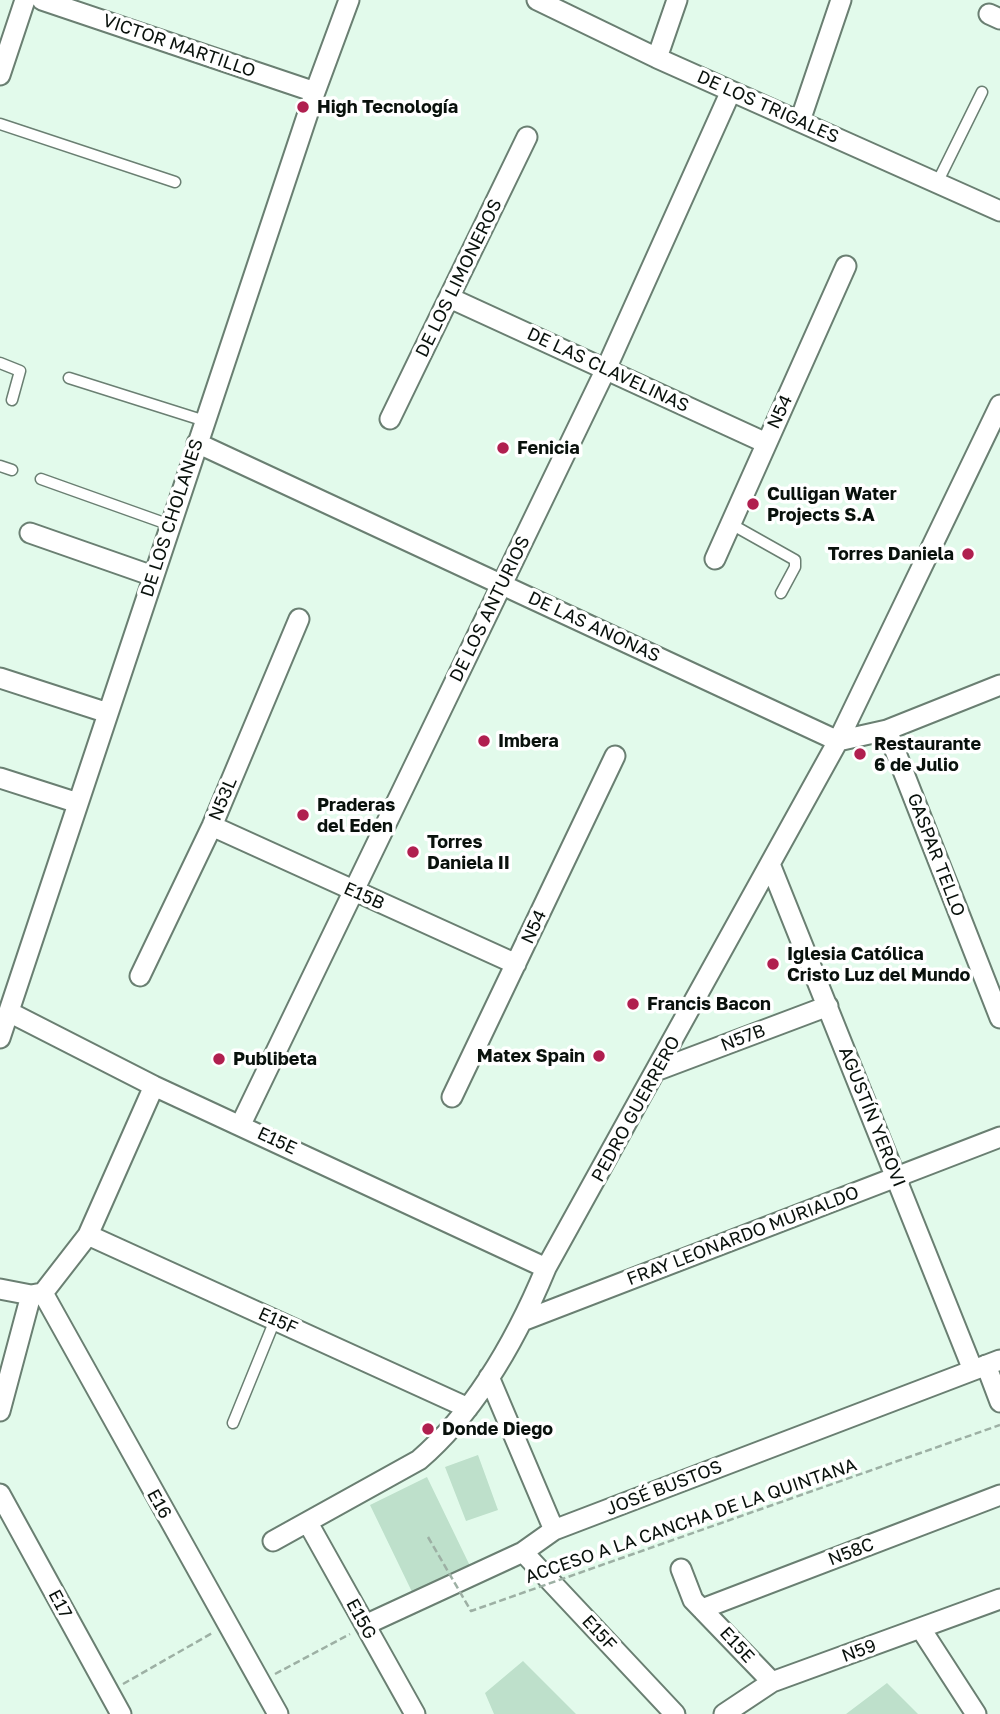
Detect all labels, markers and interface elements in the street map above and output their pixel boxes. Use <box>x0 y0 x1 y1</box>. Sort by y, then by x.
street label: VICTOR MARTILLO <box>100 10 258 82</box>
street label: DE LOS TRIGALES <box>694 66 842 148</box>
place label: High Tecnología <box>317 96 458 118</box>
marker: High Tecnología <box>295 99 311 115</box>
street label: DE LOS LIMONEROS <box>411 195 507 361</box>
street label: DE LAS CLAVELINAS <box>524 323 692 417</box>
street label: N54 <box>763 392 797 432</box>
street label: DE LOS CHOLANES <box>136 436 208 600</box>
place label: Fenicia <box>517 437 580 459</box>
marker: Fenicia <box>495 440 511 456</box>
place label: Culligan Water Projects S.A <box>767 483 897 526</box>
marker: Culligan Water Projects S.A <box>745 496 761 512</box>
street label: DE LOS ANTURIOS <box>445 532 535 686</box>
place label: Torres Daniela <box>828 543 954 565</box>
marker: Torres Daniela <box>960 546 976 562</box>
street label: DE LAS ANONAS <box>525 587 663 667</box>
place label: Imbera <box>498 730 559 752</box>
marker: Imbera <box>476 733 492 749</box>
place label: Restaurante 6 de Julio <box>874 733 981 776</box>
marker: Restaurante 6 de Julio <box>852 746 868 762</box>
street label: N53L <box>204 774 242 824</box>
street label: GASPAR TELLO <box>903 790 969 920</box>
place label: Praderas del Eden <box>317 794 395 836</box>
marker: Praderas del Eden <box>295 807 311 823</box>
place label: Torres Daniela II <box>427 831 510 874</box>
marker: Torres Daniela II <box>405 844 421 860</box>
street label: E15B <box>340 878 388 914</box>
street label: N54 <box>517 907 551 947</box>
place label: Iglesia Católica Cristo Luz del Mundo <box>787 943 970 986</box>
marker: Iglesia Católica Cristo Luz del Mundo <box>765 956 781 972</box>
place label: Francis Bacon <box>647 993 771 1015</box>
marker: Francis Bacon <box>625 996 641 1012</box>
street label: N57B <box>718 1020 768 1056</box>
street label: PEDRO GUERRERO <box>587 1032 685 1186</box>
street label: AGUSTÍN YEROVI <box>834 1044 910 1190</box>
place label: Matex Spain <box>477 1045 585 1067</box>
place label: Publibeta <box>233 1048 317 1070</box>
marker: Matex Spain <box>591 1048 607 1064</box>
marker: Publibeta <box>211 1051 227 1067</box>
street label: E15E <box>254 1123 300 1159</box>
street label: FRAY LEONARDO MURIALDO <box>624 1182 862 1290</box>
street label: E15F <box>255 1303 301 1339</box>
place label: Donde Diego <box>442 1418 553 1440</box>
marker: Donde Diego <box>420 1421 436 1437</box>
street label: ACCESO A LA CANCHA DE LA QUINTANA <box>522 1454 860 1588</box>
street label: JOSÉ BUSTOS <box>603 1456 725 1520</box>
street label: E16 <box>142 1485 176 1523</box>
street label: N58C <box>825 1533 877 1571</box>
street label: E17 <box>44 1586 76 1622</box>
street label: E15G <box>341 1595 381 1643</box>
street label: E15F <box>577 1611 621 1655</box>
street label: E15E <box>715 1623 759 1667</box>
street label: N59 <box>839 1635 879 1667</box>

